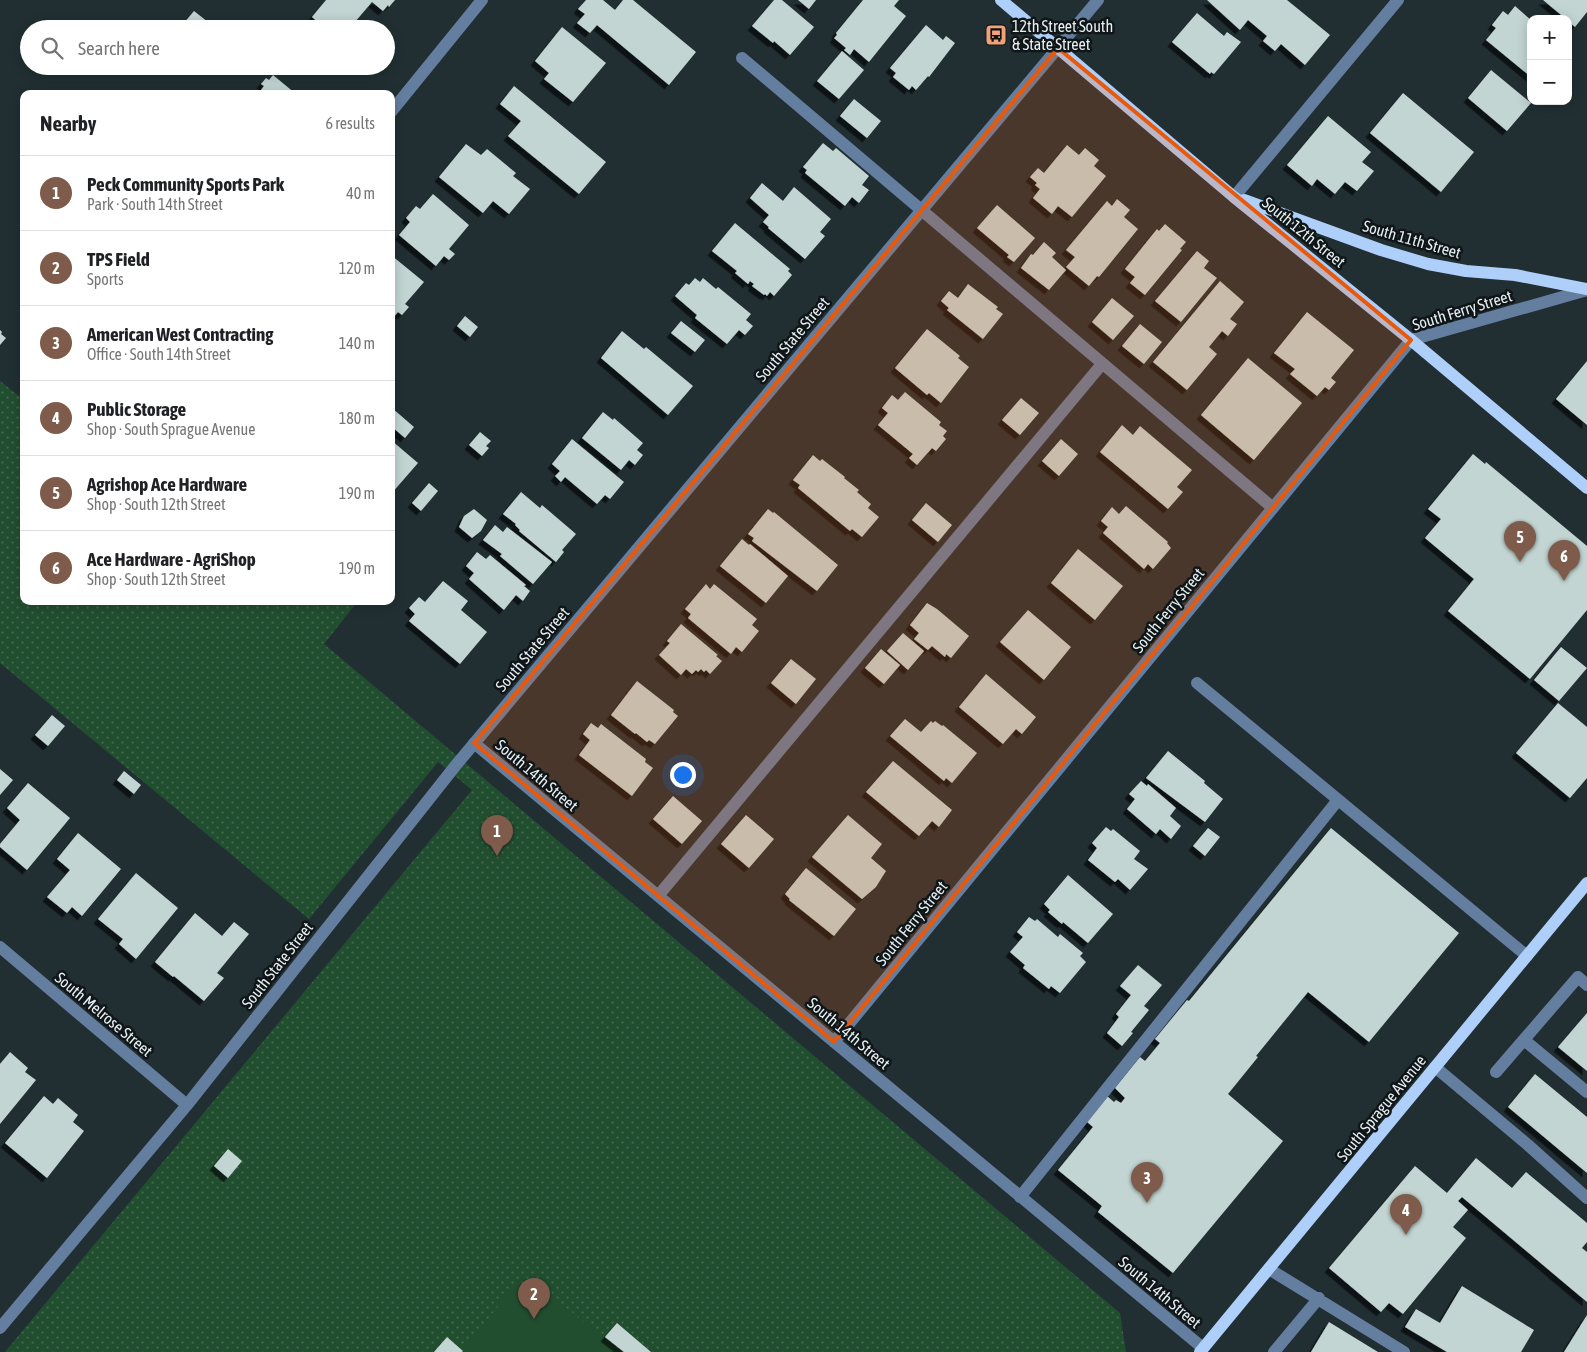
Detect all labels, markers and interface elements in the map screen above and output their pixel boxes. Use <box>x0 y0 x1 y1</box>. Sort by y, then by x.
map controls <box>1527 15 1572 105</box>
button: + <box>1527 15 1572 60</box>
place label: 12th Street South & State Street <box>1012 17 1113 53</box>
search box <box>20 20 395 75</box>
bus stop icon: 12th Street South & State Street <box>984 23 1008 47</box>
icon: search <box>38 34 66 62</box>
text: Search here <box>78 37 160 59</box>
button: − <box>1527 60 1572 105</box>
text: Nearby <box>40 111 96 135</box>
text: 6 results <box>325 114 375 132</box>
text: Peck Community Sports Park <box>87 173 284 195</box>
text: 1 <box>52 184 60 202</box>
text: 40 m <box>346 184 375 202</box>
street label: South 12th Street <box>1259 193 1349 271</box>
text: Park · South 14th Street <box>87 195 223 213</box>
street label: South 11th Street <box>1361 216 1464 262</box>
text: TPS Field <box>87 248 150 270</box>
text: 2 <box>52 259 60 277</box>
text: 120 m <box>339 259 375 277</box>
text: Sports <box>87 270 124 288</box>
street label: South Ferry Street <box>1410 286 1515 335</box>
street label: South State Street <box>752 293 833 385</box>
text: American West Contracting <box>87 323 273 345</box>
text: 3 <box>52 334 60 352</box>
text: 140 m <box>339 334 375 352</box>
text: Office · South 14th Street <box>87 345 231 363</box>
text: Public Storage <box>87 398 186 420</box>
text: 4 <box>52 409 60 427</box>
text: 180 m <box>339 409 375 427</box>
text: Shop · South Sprague Avenue <box>87 420 255 438</box>
text: Agrishop Ace Hardware <box>87 473 247 495</box>
text: 5 <box>52 484 60 502</box>
text: 190 m <box>339 484 375 502</box>
text: Shop · South 12th Street <box>87 495 226 513</box>
pin: 5 <box>1504 521 1536 562</box>
pin: 6 <box>1548 540 1580 581</box>
text: Ace Hardware - AgriShop <box>87 548 256 570</box>
text: 6 <box>52 559 60 577</box>
text: 190 m <box>339 559 375 577</box>
street label: South Ferry Street <box>1129 564 1209 656</box>
text: Shop · South 12th Street <box>87 570 226 588</box>
street label: South State Street <box>492 603 573 695</box>
street label: South 14th Street <box>492 736 582 815</box>
your location <box>670 762 696 788</box>
pin: 1 <box>481 815 513 856</box>
street label: South Ferry Street <box>872 877 952 969</box>
street label: South State Street <box>238 918 316 1012</box>
street label: South Melrose Street <box>52 968 157 1060</box>
street label: South 14th Street <box>804 994 894 1073</box>
street label: South Sprague Avenue <box>1333 1051 1430 1165</box>
pin: 3 <box>1131 1162 1163 1203</box>
pin: 4 <box>1390 1194 1422 1235</box>
street label: South 14th Street <box>1115 1253 1205 1332</box>
pin: 2 <box>518 1278 550 1319</box>

